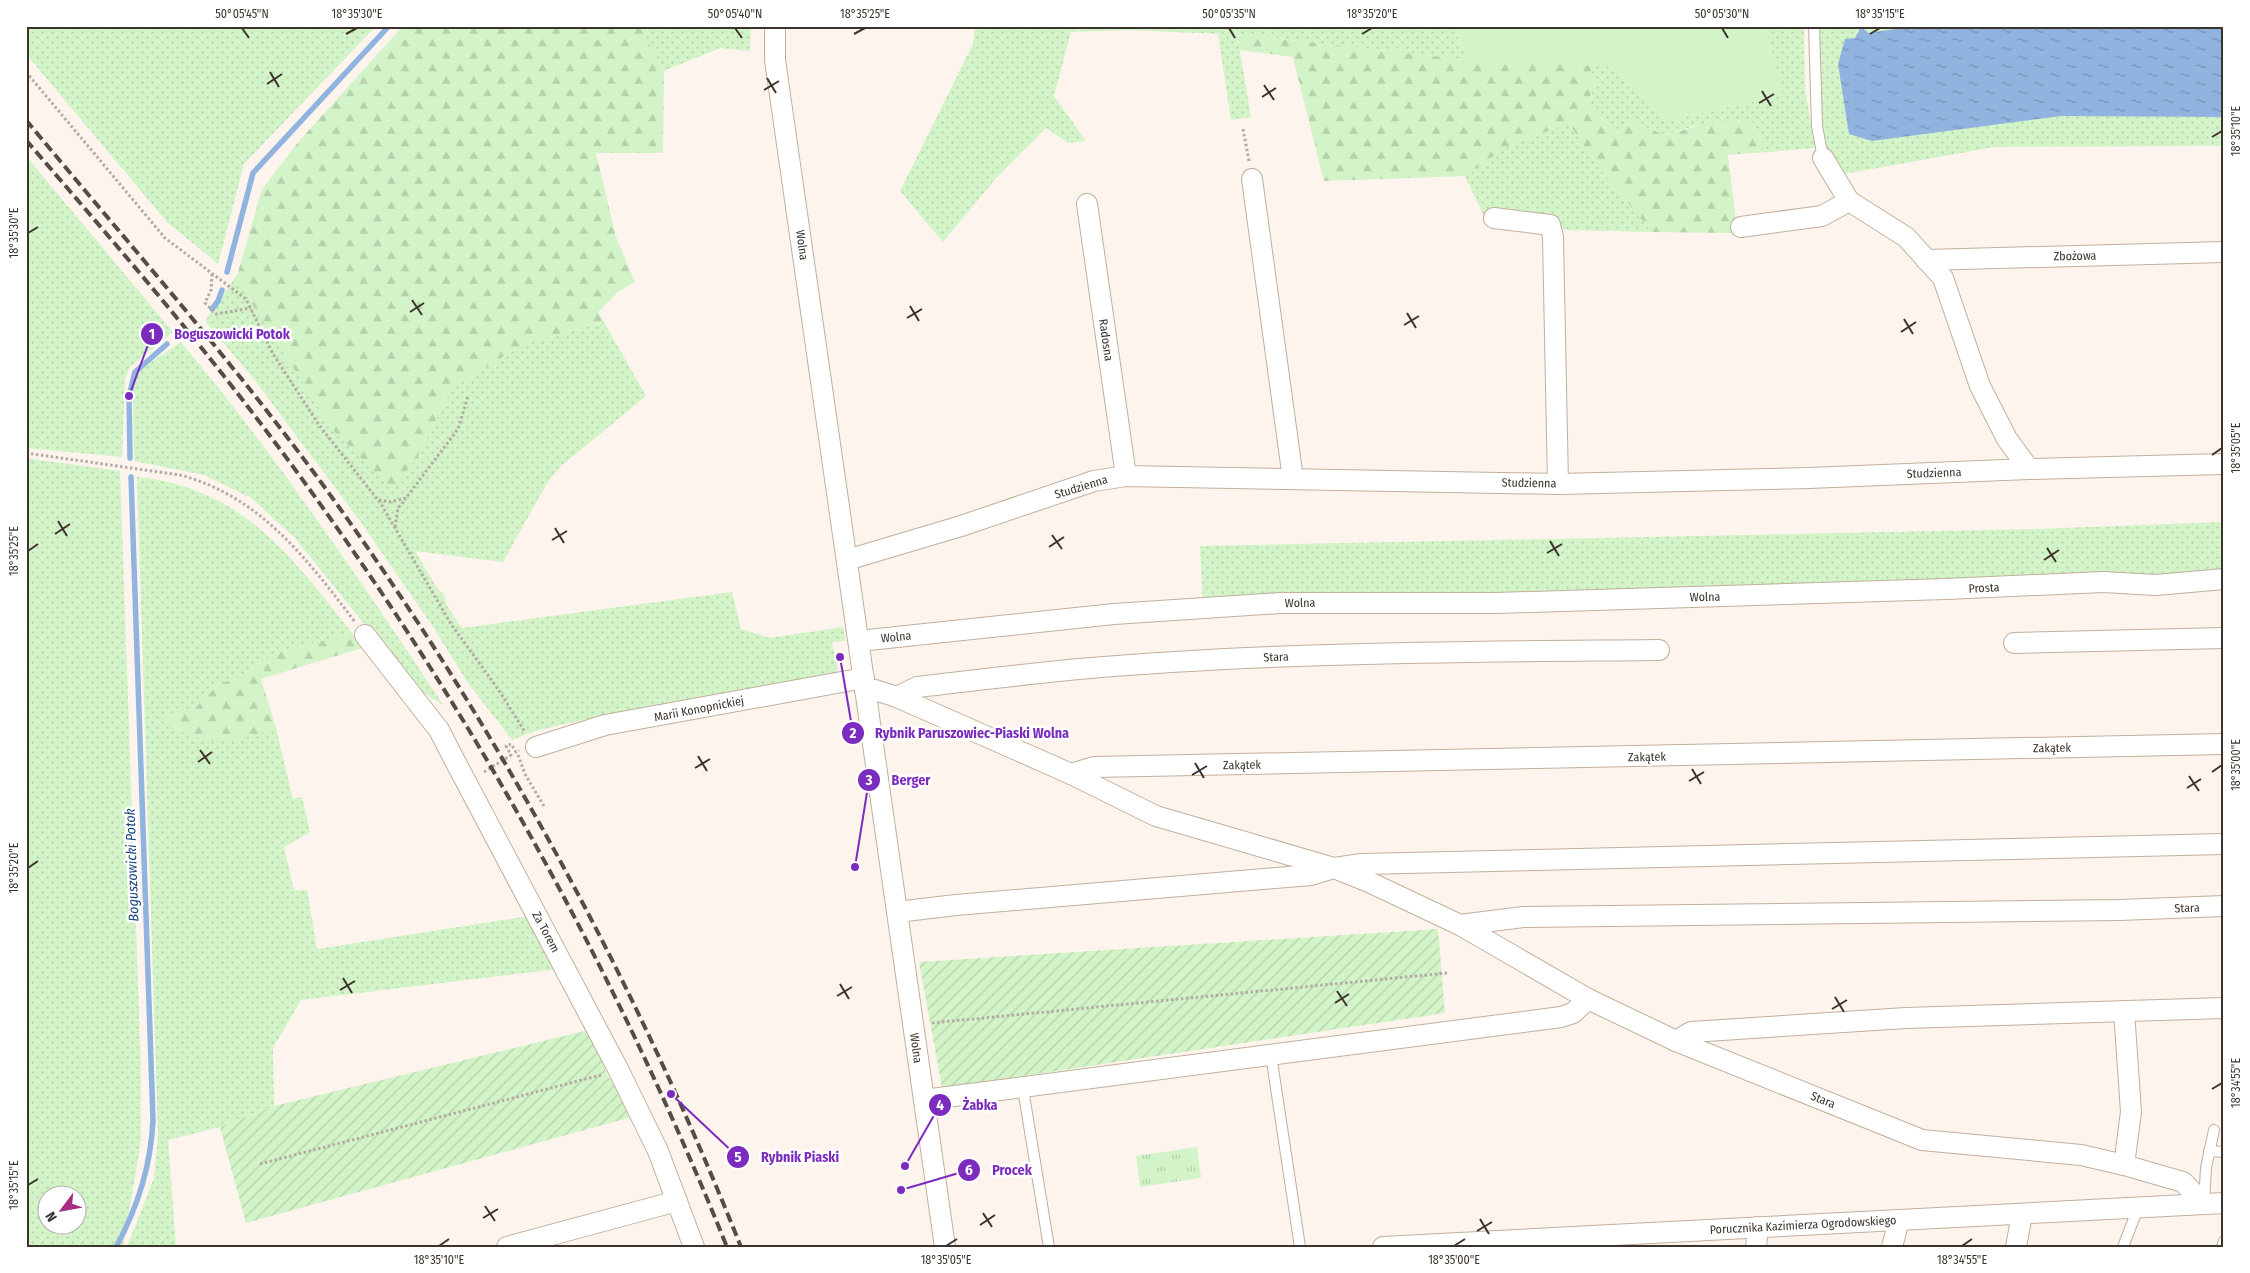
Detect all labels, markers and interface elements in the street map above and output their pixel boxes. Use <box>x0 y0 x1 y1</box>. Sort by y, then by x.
text: 50°05'45"N <box>215 7 269 21</box>
text: 18°35'30"E <box>331 7 383 21</box>
text: 50°05'40"N <box>708 7 762 21</box>
text: 18°35'25"E <box>840 7 890 21</box>
text: 50°05'35"N <box>1202 7 1256 21</box>
text: 18°35'20"E <box>1347 7 1398 21</box>
text: 50°05'30"N <box>1695 7 1749 21</box>
text: 18°35'15"E <box>1855 7 1905 21</box>
text: 18°35'10"E <box>2229 106 2243 156</box>
text: 18°35'30"E <box>7 207 21 259</box>
street label: Wolna <box>793 229 811 261</box>
street label: Zbożowa <box>2053 249 2097 263</box>
street label: Radosna <box>1096 318 1116 362</box>
callout: Boguszowicki Potok <box>139 319 300 348</box>
text: 1 <box>149 325 155 343</box>
text: Boguszowicki Potok <box>174 326 291 343</box>
text: 18°35'05"E <box>2229 422 2243 473</box>
street label: Studzienna <box>1906 465 1962 481</box>
street label: Studzienna <box>1053 472 1109 502</box>
street label: Studzienna <box>1501 476 1557 490</box>
text: 18°35'25"E <box>7 526 21 576</box>
street label: Prosta <box>1968 580 2000 596</box>
street label: Wolna <box>1690 590 1721 604</box>
street label: Wolna <box>1285 596 1316 610</box>
street label: Wolna <box>880 628 912 646</box>
street label: Stara <box>1263 650 1289 664</box>
street label: Marii Konopnickiej <box>653 693 745 725</box>
callout: Rybnik Paruszowiec-Piaski Wolna <box>840 719 1079 748</box>
text: 2 <box>849 724 857 742</box>
text: Rybnik Paruszowiec-Piaski Wolna <box>875 725 1069 742</box>
text: 18°35'00"E <box>2229 739 2243 791</box>
street label: Zakątek <box>2033 741 2071 755</box>
street label: Zakątek <box>1628 750 1666 764</box>
street label: Zakątek <box>1223 758 1261 772</box>
callout: Berger <box>857 766 941 795</box>
text: 3 <box>864 771 873 789</box>
text: Berger <box>892 772 931 789</box>
water label: Boguszowicki Potok <box>122 808 142 922</box>
text: 18°35'20"E <box>7 842 21 893</box>
street label: Stara <box>2174 901 2200 915</box>
street label: Za Torem <box>529 909 563 955</box>
street label: Wolna <box>907 1032 925 1064</box>
text: 18°34'55"E <box>2229 1058 2243 1108</box>
street label: Stara <box>1809 1089 1837 1111</box>
callout: Żabka <box>928 1090 1008 1119</box>
text: 4 <box>936 1096 944 1114</box>
text: Żabka <box>962 1096 998 1114</box>
callout: Rybnik Piaski <box>726 1142 849 1171</box>
text: 5 <box>734 1148 742 1166</box>
text: Rybnik Piaski <box>761 1149 839 1166</box>
callout: Procek <box>957 1155 1042 1184</box>
text: 18°35'15"E <box>7 1160 21 1210</box>
text: 6 <box>965 1161 973 1179</box>
text: Procek <box>992 1162 1033 1179</box>
north arrow <box>38 1186 88 1236</box>
text: N <box>42 1209 61 1225</box>
street label: Porucznika Kazimierza Ogrodowskiego <box>1709 1213 1897 1237</box>
text: 18°35'10"E <box>414 1253 464 1267</box>
text: 18°35'05"E <box>921 1253 972 1267</box>
text: 18°35'00"E <box>1428 1253 1480 1267</box>
text: 18°34'55"E <box>1937 1253 1987 1267</box>

